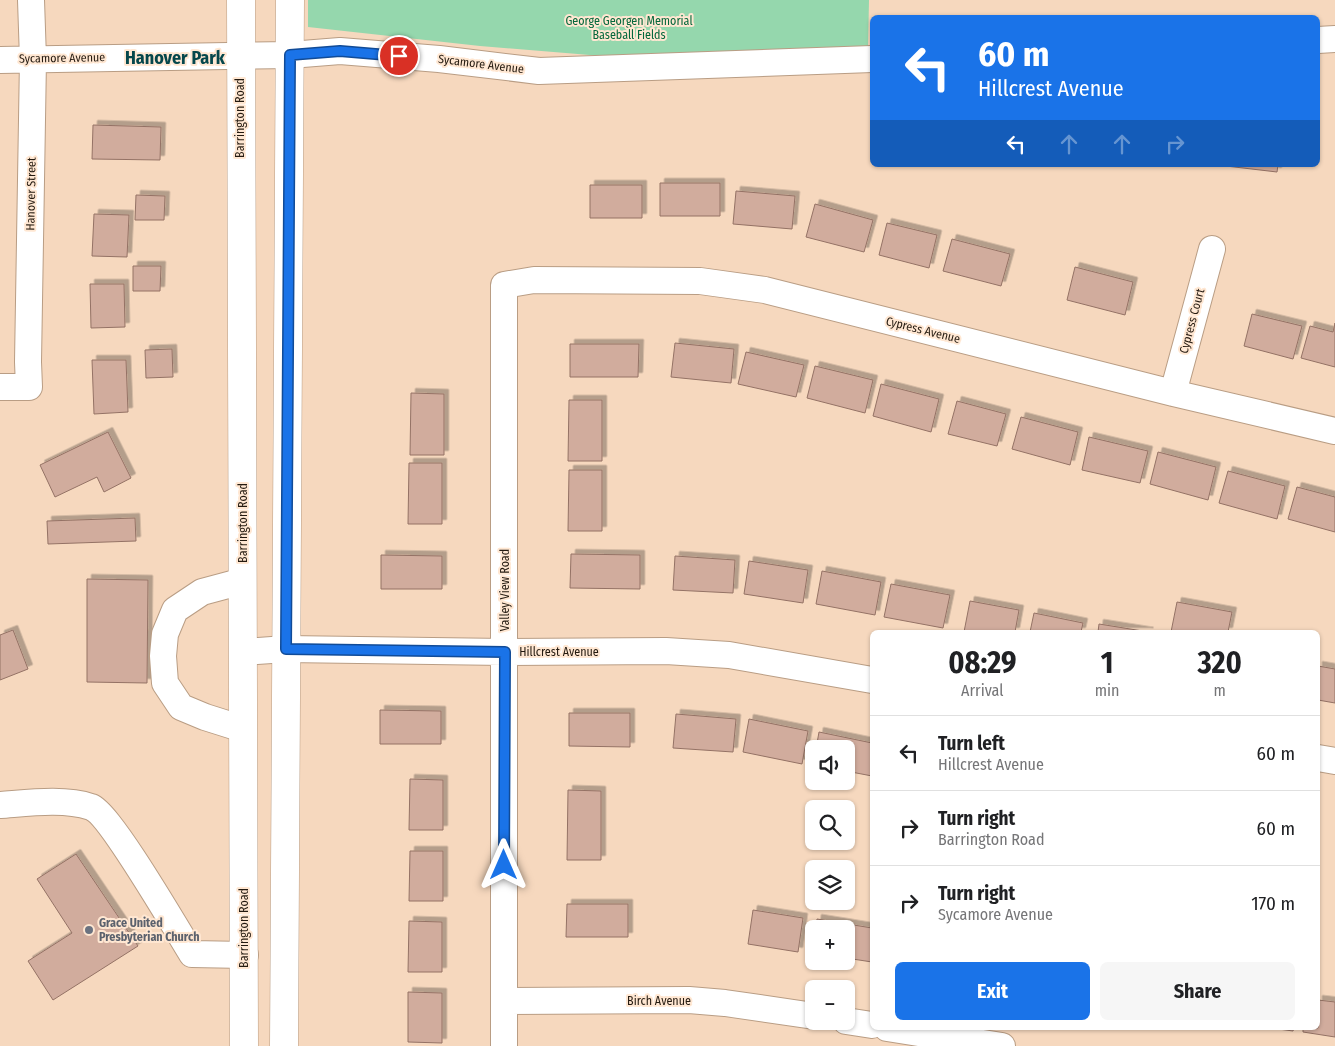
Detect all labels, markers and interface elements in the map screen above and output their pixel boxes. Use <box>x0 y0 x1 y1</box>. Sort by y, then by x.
park label: George Georgen Memorial Baseball Fields <box>565 14 693 42</box>
text: 60 m <box>978 33 1049 75</box>
pin <box>378 35 420 77</box>
icon: left <box>895 35 960 100</box>
icon: arrive <box>385 42 413 70</box>
district label: Hanover Park <box>125 47 226 69</box>
street label: Sycamore Avenue <box>19 50 105 66</box>
street label: Sycamore Avenue <box>437 52 525 76</box>
text: Hillcrest Avenue <box>978 75 1124 102</box>
street label: Barrington Road <box>233 78 247 158</box>
icon: left <box>1002 130 1030 158</box>
icon: ahead <box>1055 130 1083 158</box>
icon: ahead <box>1108 130 1136 158</box>
icon: right <box>1161 130 1189 158</box>
street label: Hanover Street <box>23 157 39 231</box>
street label: Cypress Court <box>1177 287 1207 355</box>
street label: Cypress Avenue <box>884 314 962 346</box>
street label: Barrington Road <box>236 483 250 563</box>
street label: Valley View Road <box>498 549 512 631</box>
street label: Hillcrest Avenue <box>519 645 599 659</box>
text: 08:29 <box>948 645 1017 681</box>
text: 1 <box>1101 645 1113 681</box>
text: 320 <box>1198 645 1242 681</box>
text: Arrival <box>961 681 1004 700</box>
text: min <box>1095 681 1119 700</box>
text: m <box>1214 681 1226 700</box>
text: Turn left <box>938 732 1005 755</box>
icon: left <box>895 739 923 767</box>
map controls <box>805 740 855 1030</box>
button: sound <box>805 740 855 790</box>
text: 60 m <box>1257 742 1295 765</box>
text: Hillcrest Avenue <box>938 755 1044 774</box>
button: search <box>805 800 855 850</box>
text: Turn right <box>938 807 1015 830</box>
icon: right <box>895 814 923 842</box>
text: 60 m <box>1257 817 1295 840</box>
text: Barrington Road <box>938 830 1045 849</box>
position arrow <box>477 838 529 890</box>
button: layers <box>805 860 855 910</box>
text: Turn right <box>938 882 1015 905</box>
street label: Barrington Road <box>237 888 251 968</box>
icon: right <box>895 889 923 917</box>
text: 170 m <box>1251 892 1295 915</box>
text: Sycamore Avenue <box>938 905 1053 924</box>
place label: Grace United Presbyterian Church <box>99 916 199 944</box>
button: + <box>805 920 855 970</box>
marker: Grace United Presbyterian Church <box>83 924 95 936</box>
button: Exit <box>895 962 1090 1020</box>
button: Share <box>1100 962 1295 1020</box>
button: − <box>805 980 855 1030</box>
street label: Birch Avenue <box>627 994 691 1008</box>

